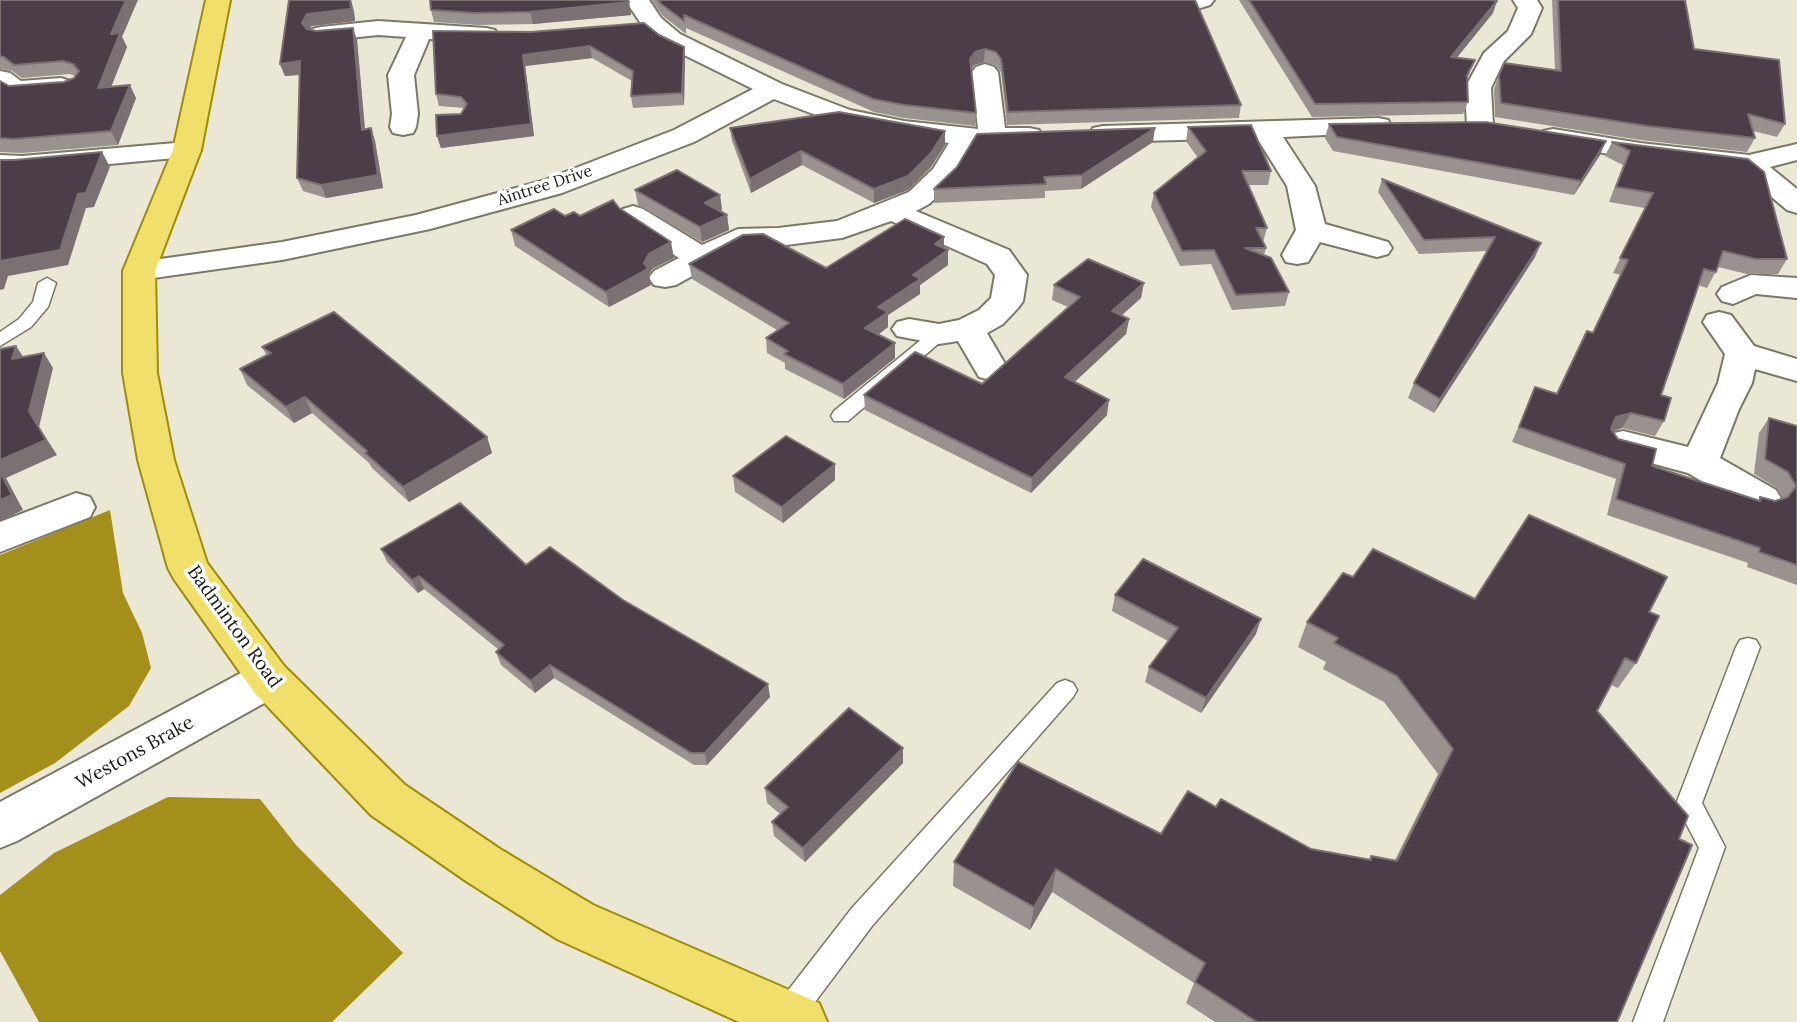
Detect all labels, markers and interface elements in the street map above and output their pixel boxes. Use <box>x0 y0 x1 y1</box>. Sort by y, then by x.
street label: Aintree Drive <box>495 162 595 210</box>
street label: Badminton Road <box>182 561 286 693</box>
street label: Westons Brake <box>72 711 198 795</box>

